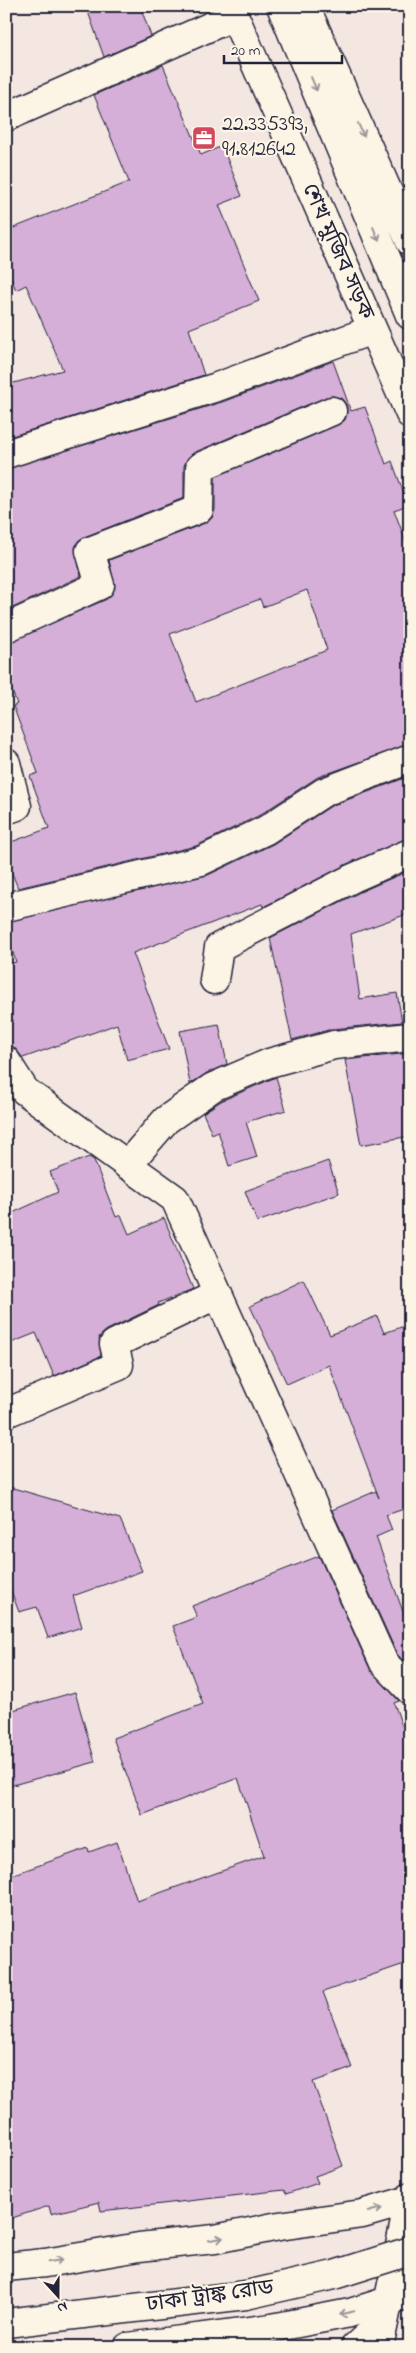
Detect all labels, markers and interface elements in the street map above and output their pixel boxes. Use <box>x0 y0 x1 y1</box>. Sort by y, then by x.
scale bar <box>224 32 341 64</box>
text: 20 m <box>231 40 261 62</box>
one-way arrow <box>310 76 319 91</box>
place label: 22.335393, 91.812642 <box>222 109 308 166</box>
one-way arrow <box>357 122 366 137</box>
office icon: 22.335393, 91.812642 <box>191 125 217 151</box>
street label: শেখ মুজিব সড়ক <box>293 179 381 325</box>
one-way arrow <box>372 226 381 241</box>
one-way arrow <box>367 2204 383 2214</box>
one-way arrow <box>207 2233 223 2243</box>
one-way arrow <box>46 2256 62 2266</box>
north arrow <box>32 2270 82 2320</box>
street label: ঢাকা ট্রাঙ্ক রোড <box>143 2272 276 2322</box>
text: N <box>54 2295 70 2318</box>
one-way arrow <box>339 2309 355 2318</box>

